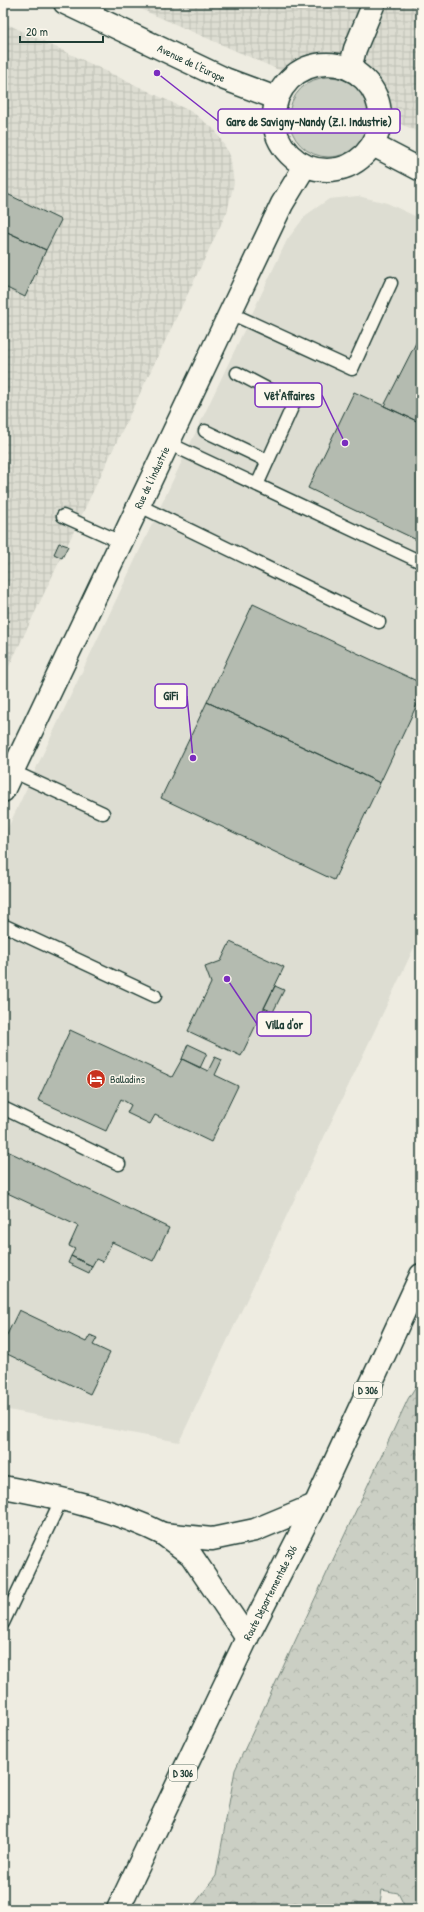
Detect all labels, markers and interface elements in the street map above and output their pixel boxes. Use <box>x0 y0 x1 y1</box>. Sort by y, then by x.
scale bar <box>20 18 103 44</box>
text: 20 m <box>26 23 48 40</box>
street label: Avenue de l'Europe <box>155 41 228 85</box>
callout: Gare de Savigny-Nandy (Z.I. Industrie) <box>218 109 400 133</box>
text: Gare de Savigny-Nandy (Z.I. Industrie) <box>226 113 392 131</box>
callout: Vêt'Affaires <box>255 383 322 407</box>
text: Vêt'Affaires <box>263 387 315 404</box>
street label: Rue de l'Industrie <box>131 443 173 511</box>
callout: GiFi <box>155 684 187 708</box>
text: GiFi <box>163 687 179 704</box>
callout: Villa d'or <box>257 1012 311 1036</box>
text: Villa d'or <box>265 1016 303 1033</box>
hotel icon: Balladins <box>85 1068 107 1090</box>
place label: Balladins <box>110 1072 145 1086</box>
road number: D 306 <box>354 1382 382 1398</box>
street label: Route Départementale 306 <box>240 1542 301 1643</box>
road number: D 306 <box>169 1765 197 1781</box>

